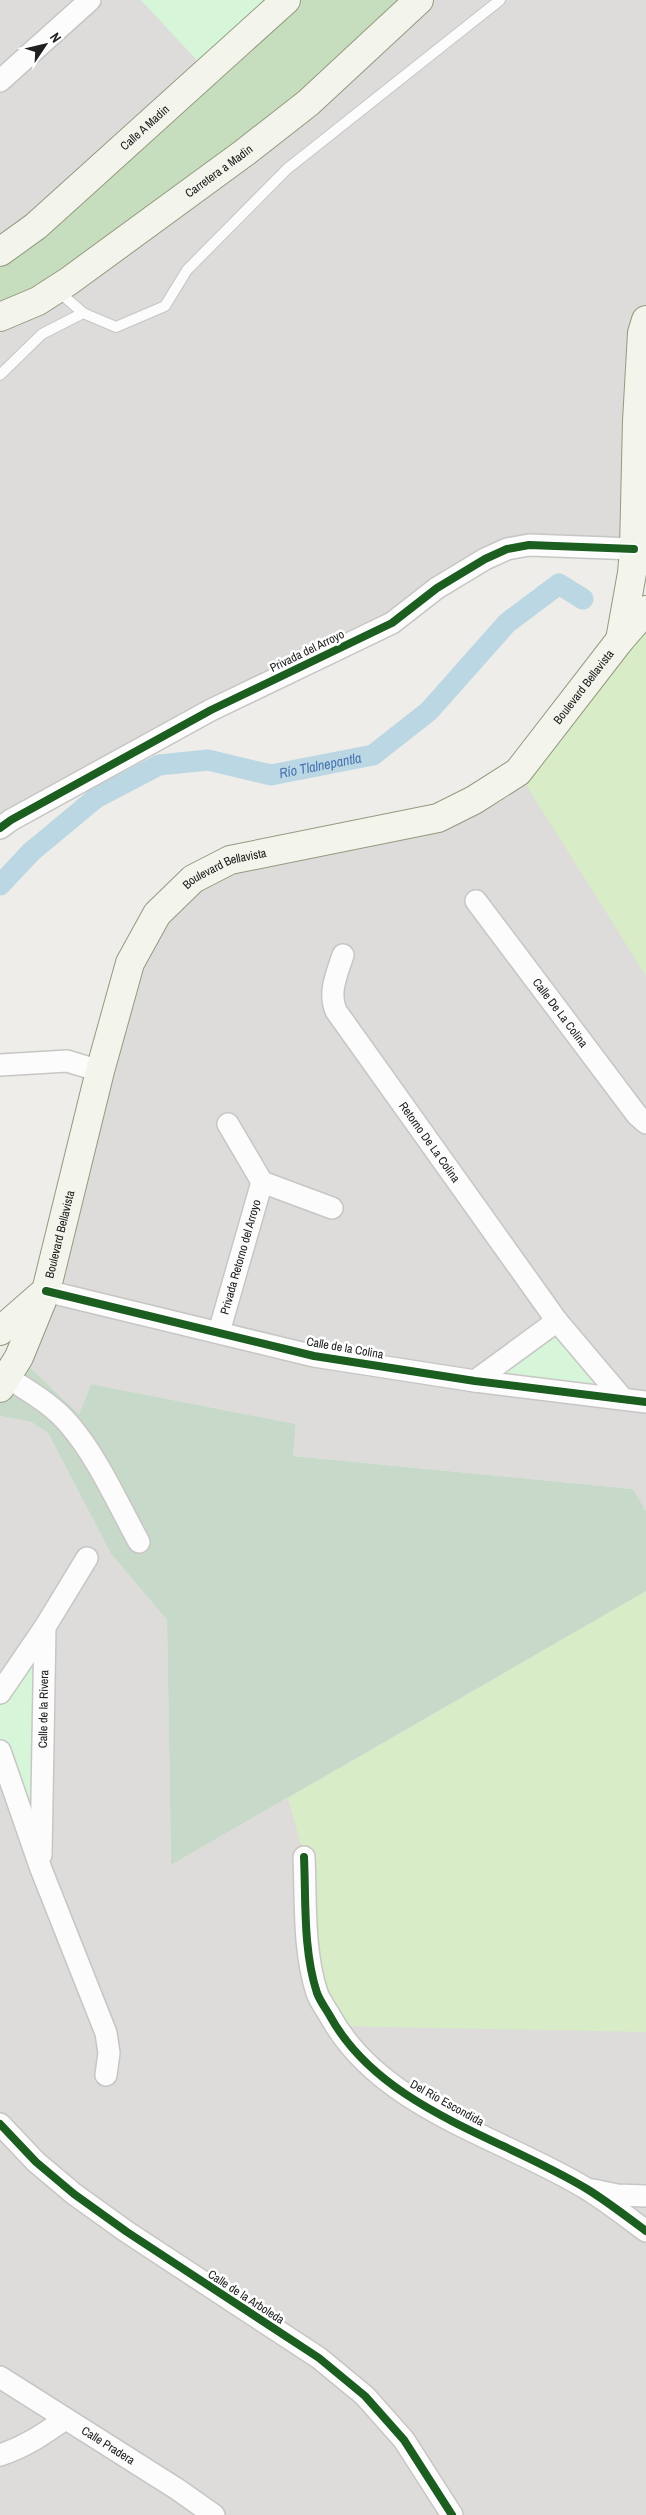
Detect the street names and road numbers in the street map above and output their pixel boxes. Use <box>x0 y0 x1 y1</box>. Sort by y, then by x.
street label: Calle A Madin <box>117 101 173 154</box>
street label: Carretera a Madin <box>182 141 256 201</box>
street label: Privada del Arroyo <box>267 626 347 676</box>
street label: Boulevard Bellavista <box>550 646 618 728</box>
street label: Boulevard Bellavista <box>179 845 268 893</box>
street label: Calle De La Colina <box>529 975 592 1051</box>
street label: Retorno De La Colina <box>395 1099 464 1186</box>
street label: Boulevard Bellavista <box>41 1188 79 1280</box>
street label: Privada Retorno del Arroyo <box>216 1198 265 1316</box>
street label: Calle de la Colina <box>305 1333 385 1363</box>
street label: Calle de la Rivera <box>35 1669 52 1748</box>
street label: Del Río Escondida <box>407 2076 487 2130</box>
street label: Calle de la Arboleda <box>205 2266 288 2328</box>
street label: Calle Pradera <box>78 2423 138 2469</box>

